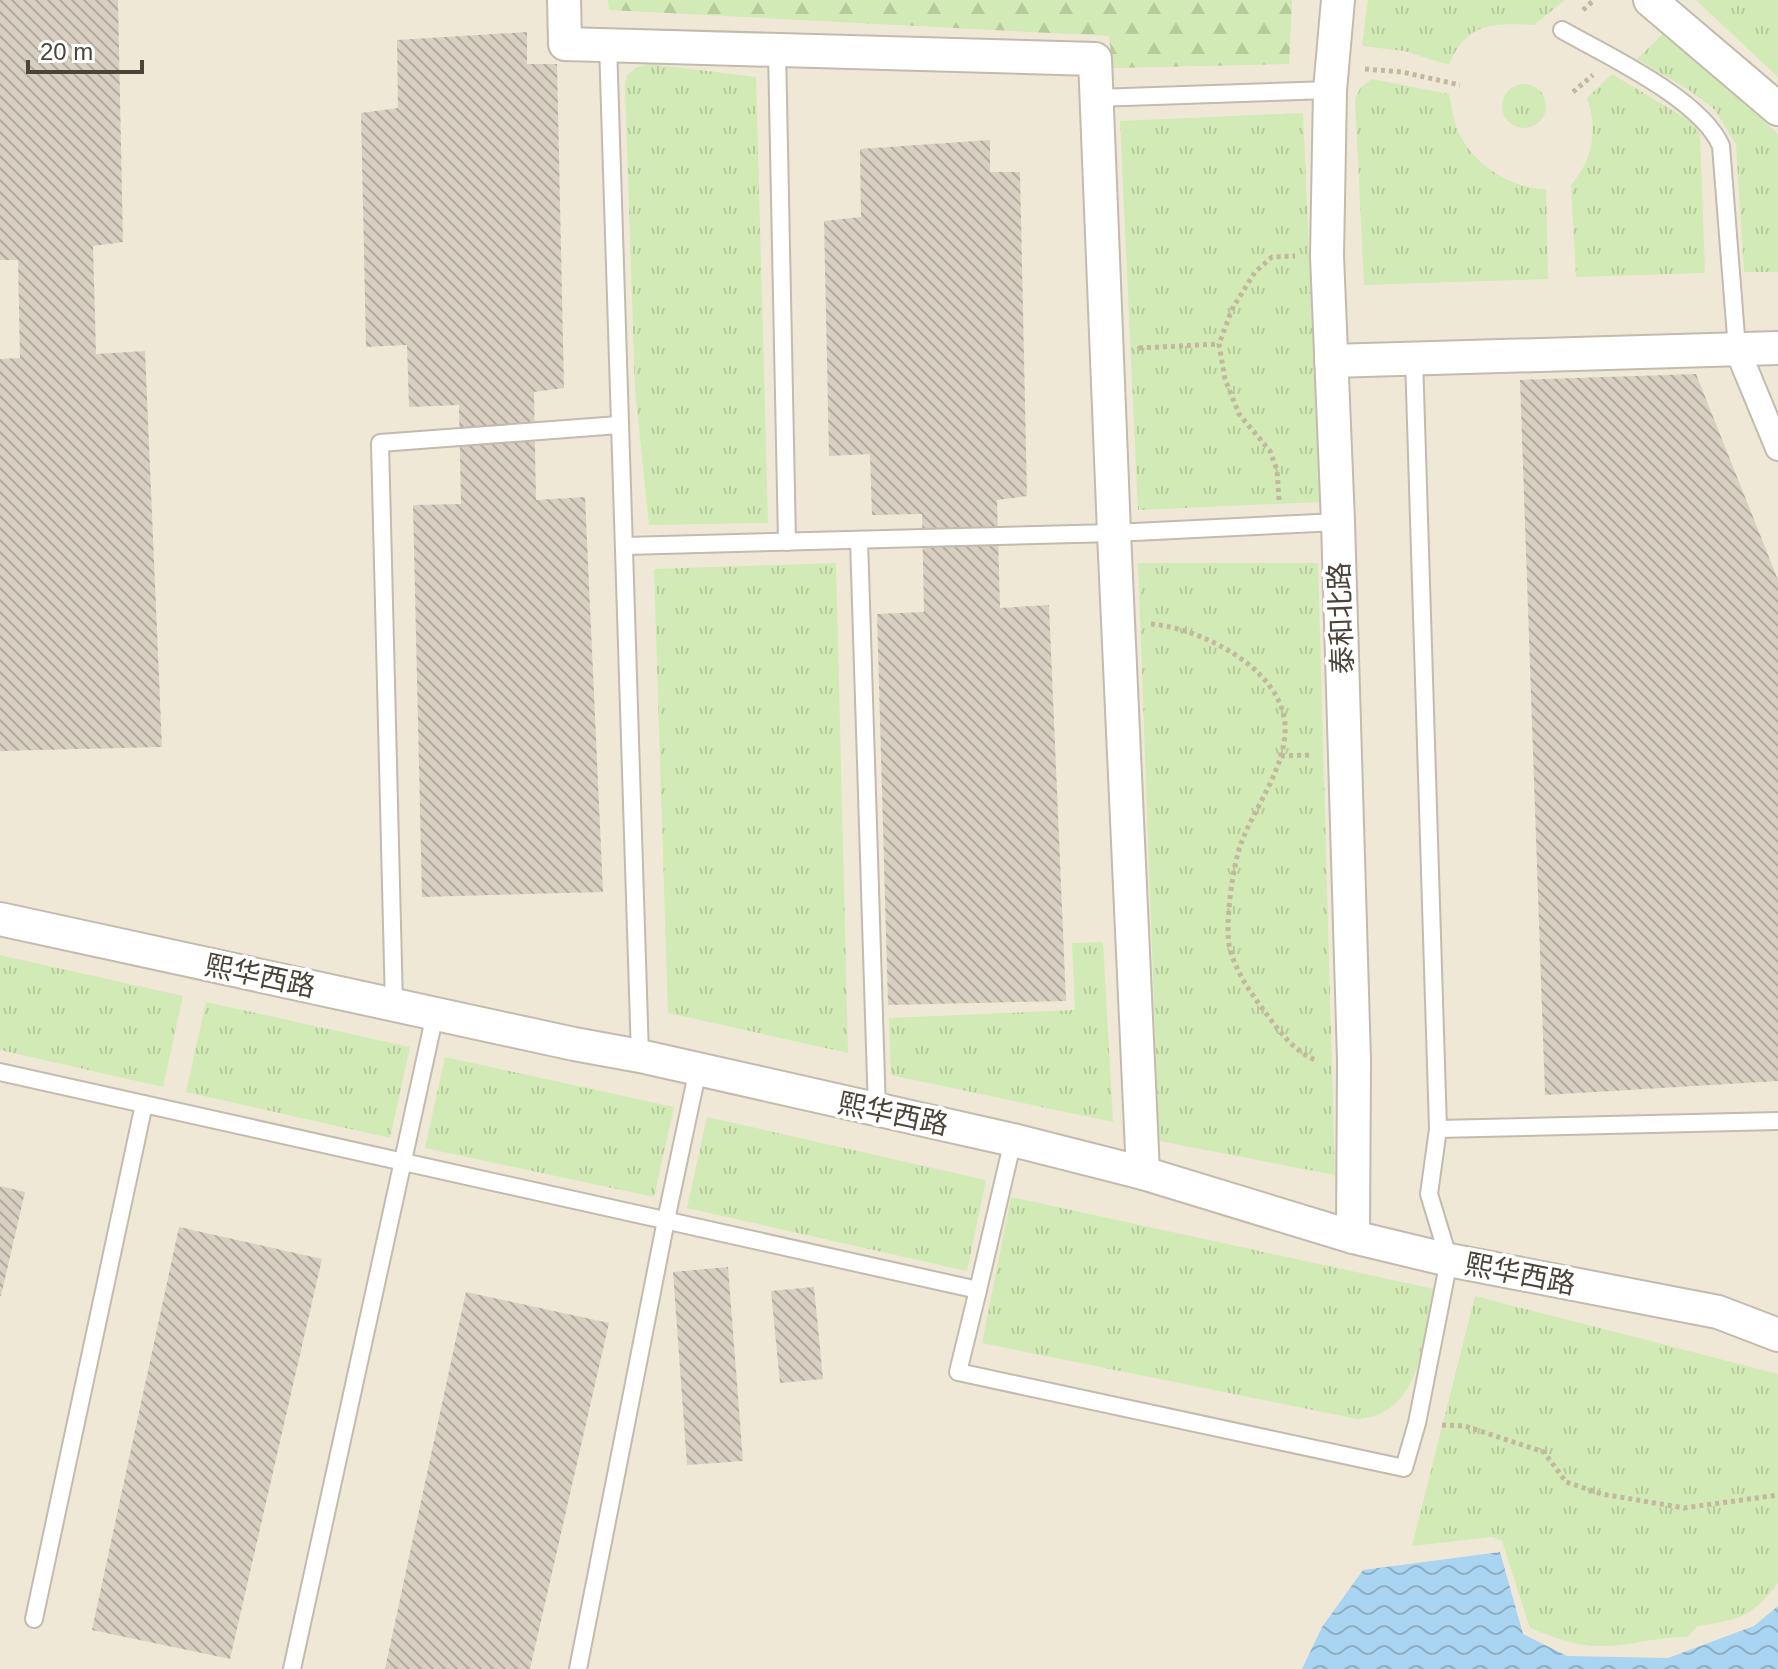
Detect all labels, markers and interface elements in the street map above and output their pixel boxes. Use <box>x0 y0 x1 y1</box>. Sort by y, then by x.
scale bar <box>28 24 142 74</box>
text: 20 m <box>40 38 93 65</box>
street label: 泰和北路 <box>1324 561 1358 675</box>
street label: 熙华西路 <box>202 949 318 1003</box>
street label: 熙华西路 <box>835 1087 951 1141</box>
street label: 熙华西路 <box>1462 1248 1578 1300</box>

